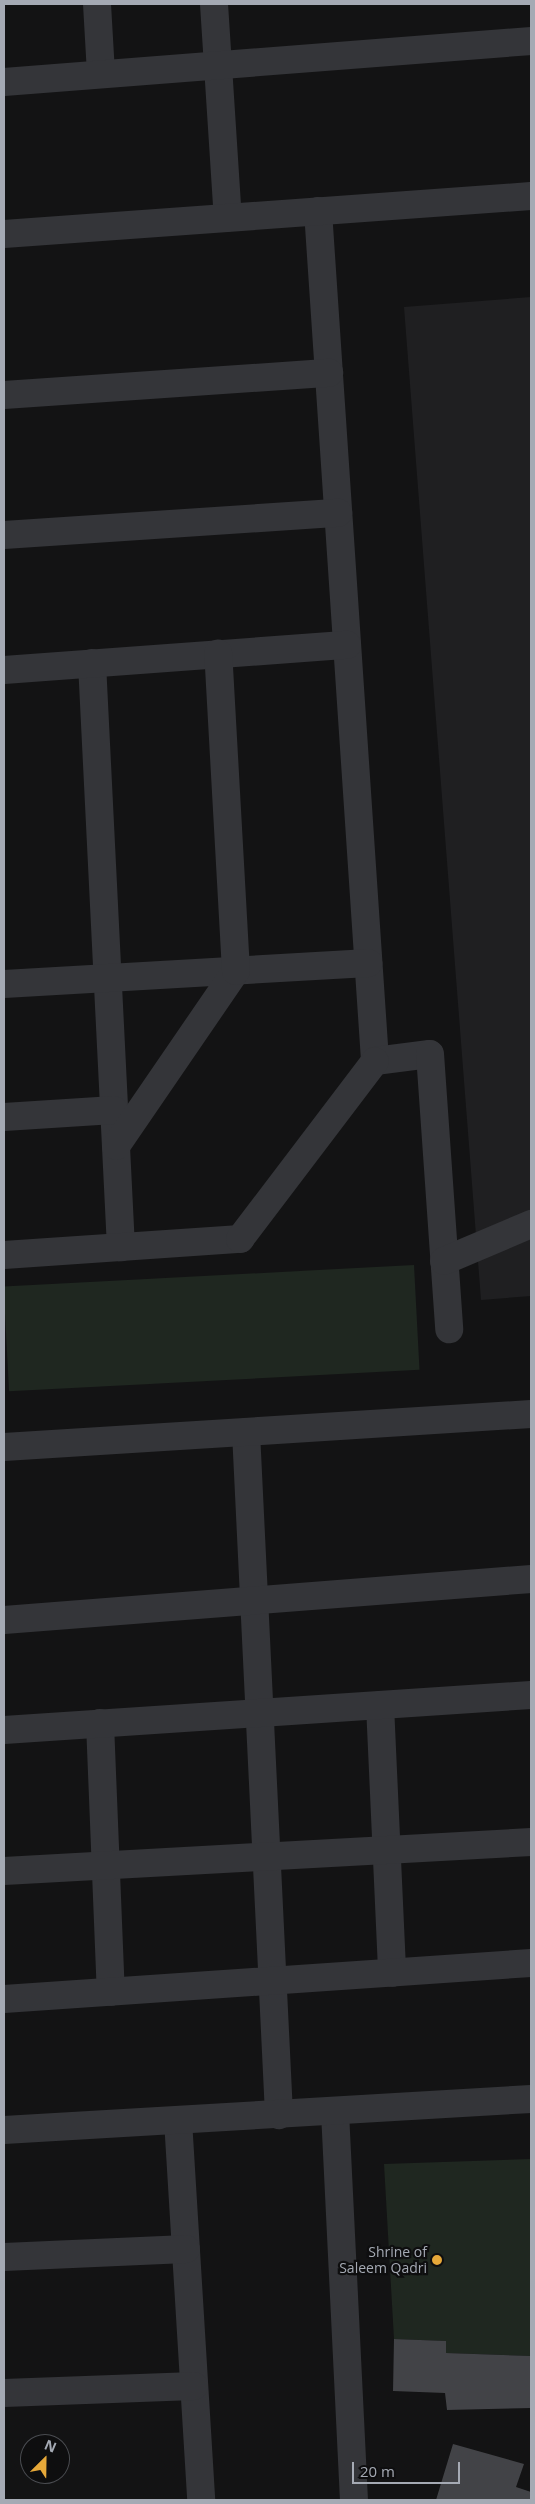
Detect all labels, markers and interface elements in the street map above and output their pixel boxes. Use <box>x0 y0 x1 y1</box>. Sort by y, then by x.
place label: Shrine of Saleem Qadri <box>339 2244 427 2276</box>
marker: Shrine of Saleem Qadri <box>431 2254 443 2266</box>
north arrow <box>20 2434 70 2484</box>
text: N <box>42 2435 60 2457</box>
scale bar <box>355 2452 462 2484</box>
text: 20 m <box>360 2461 395 2481</box>

